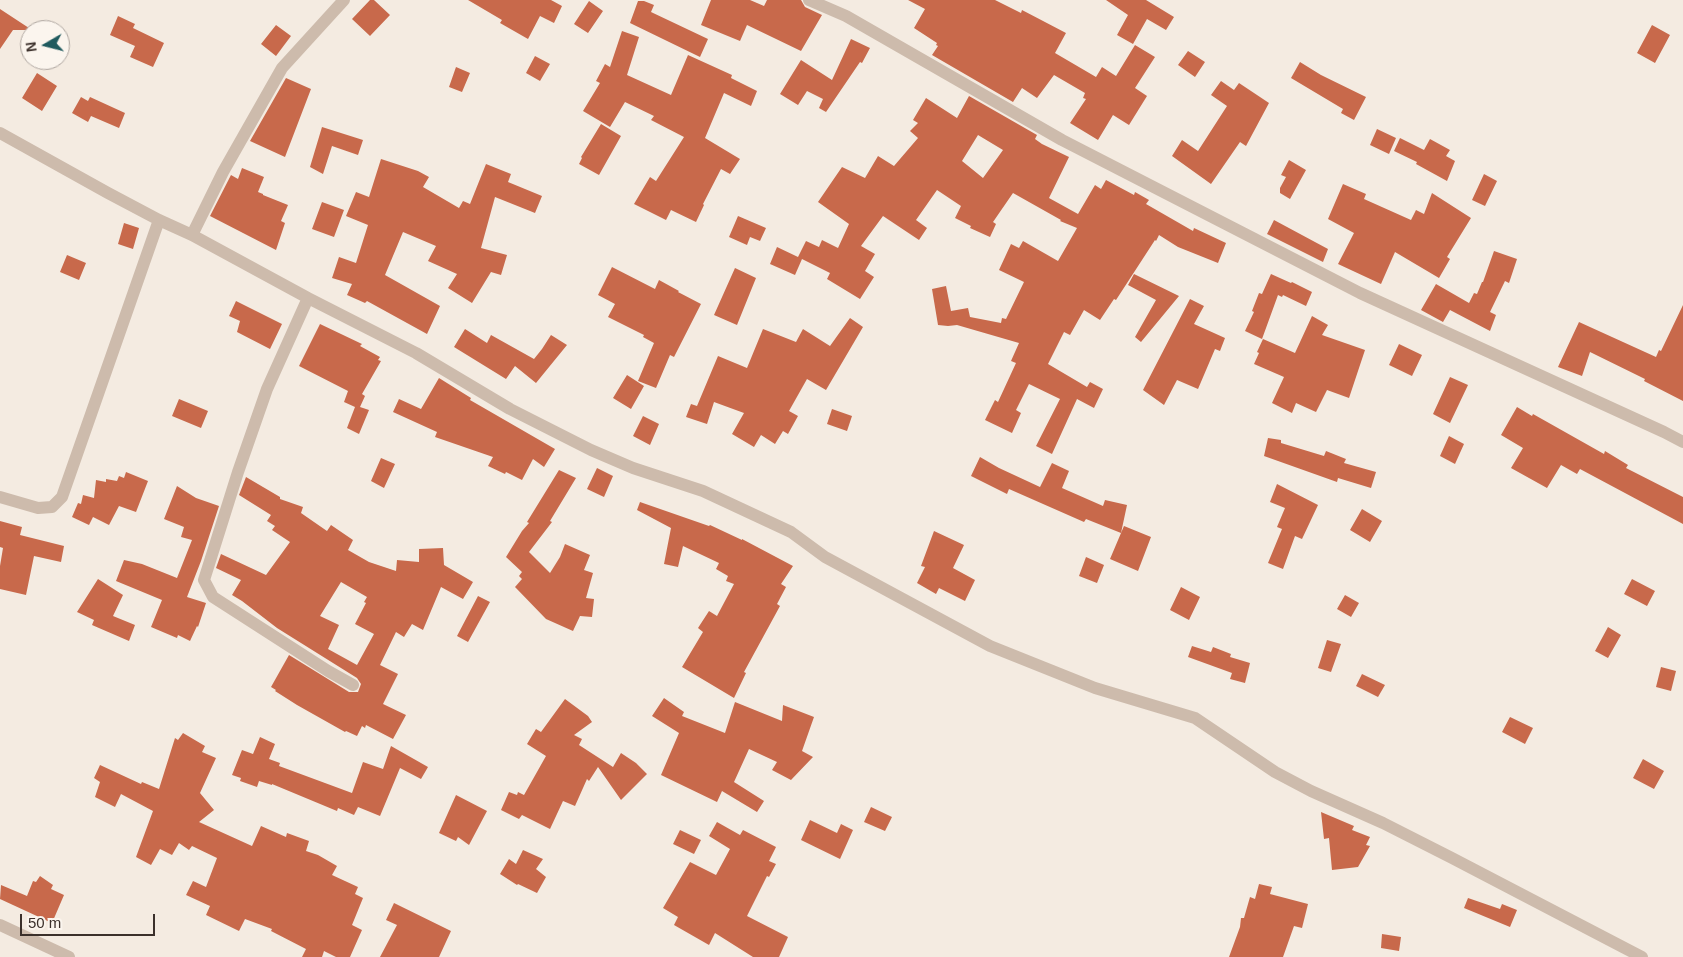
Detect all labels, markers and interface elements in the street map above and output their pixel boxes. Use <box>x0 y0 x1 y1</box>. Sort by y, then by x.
north arrow <box>20 20 70 70</box>
text: N <box>23 41 40 53</box>
scale bar <box>22 904 158 936</box>
text: 50 m <box>28 914 61 931</box>

